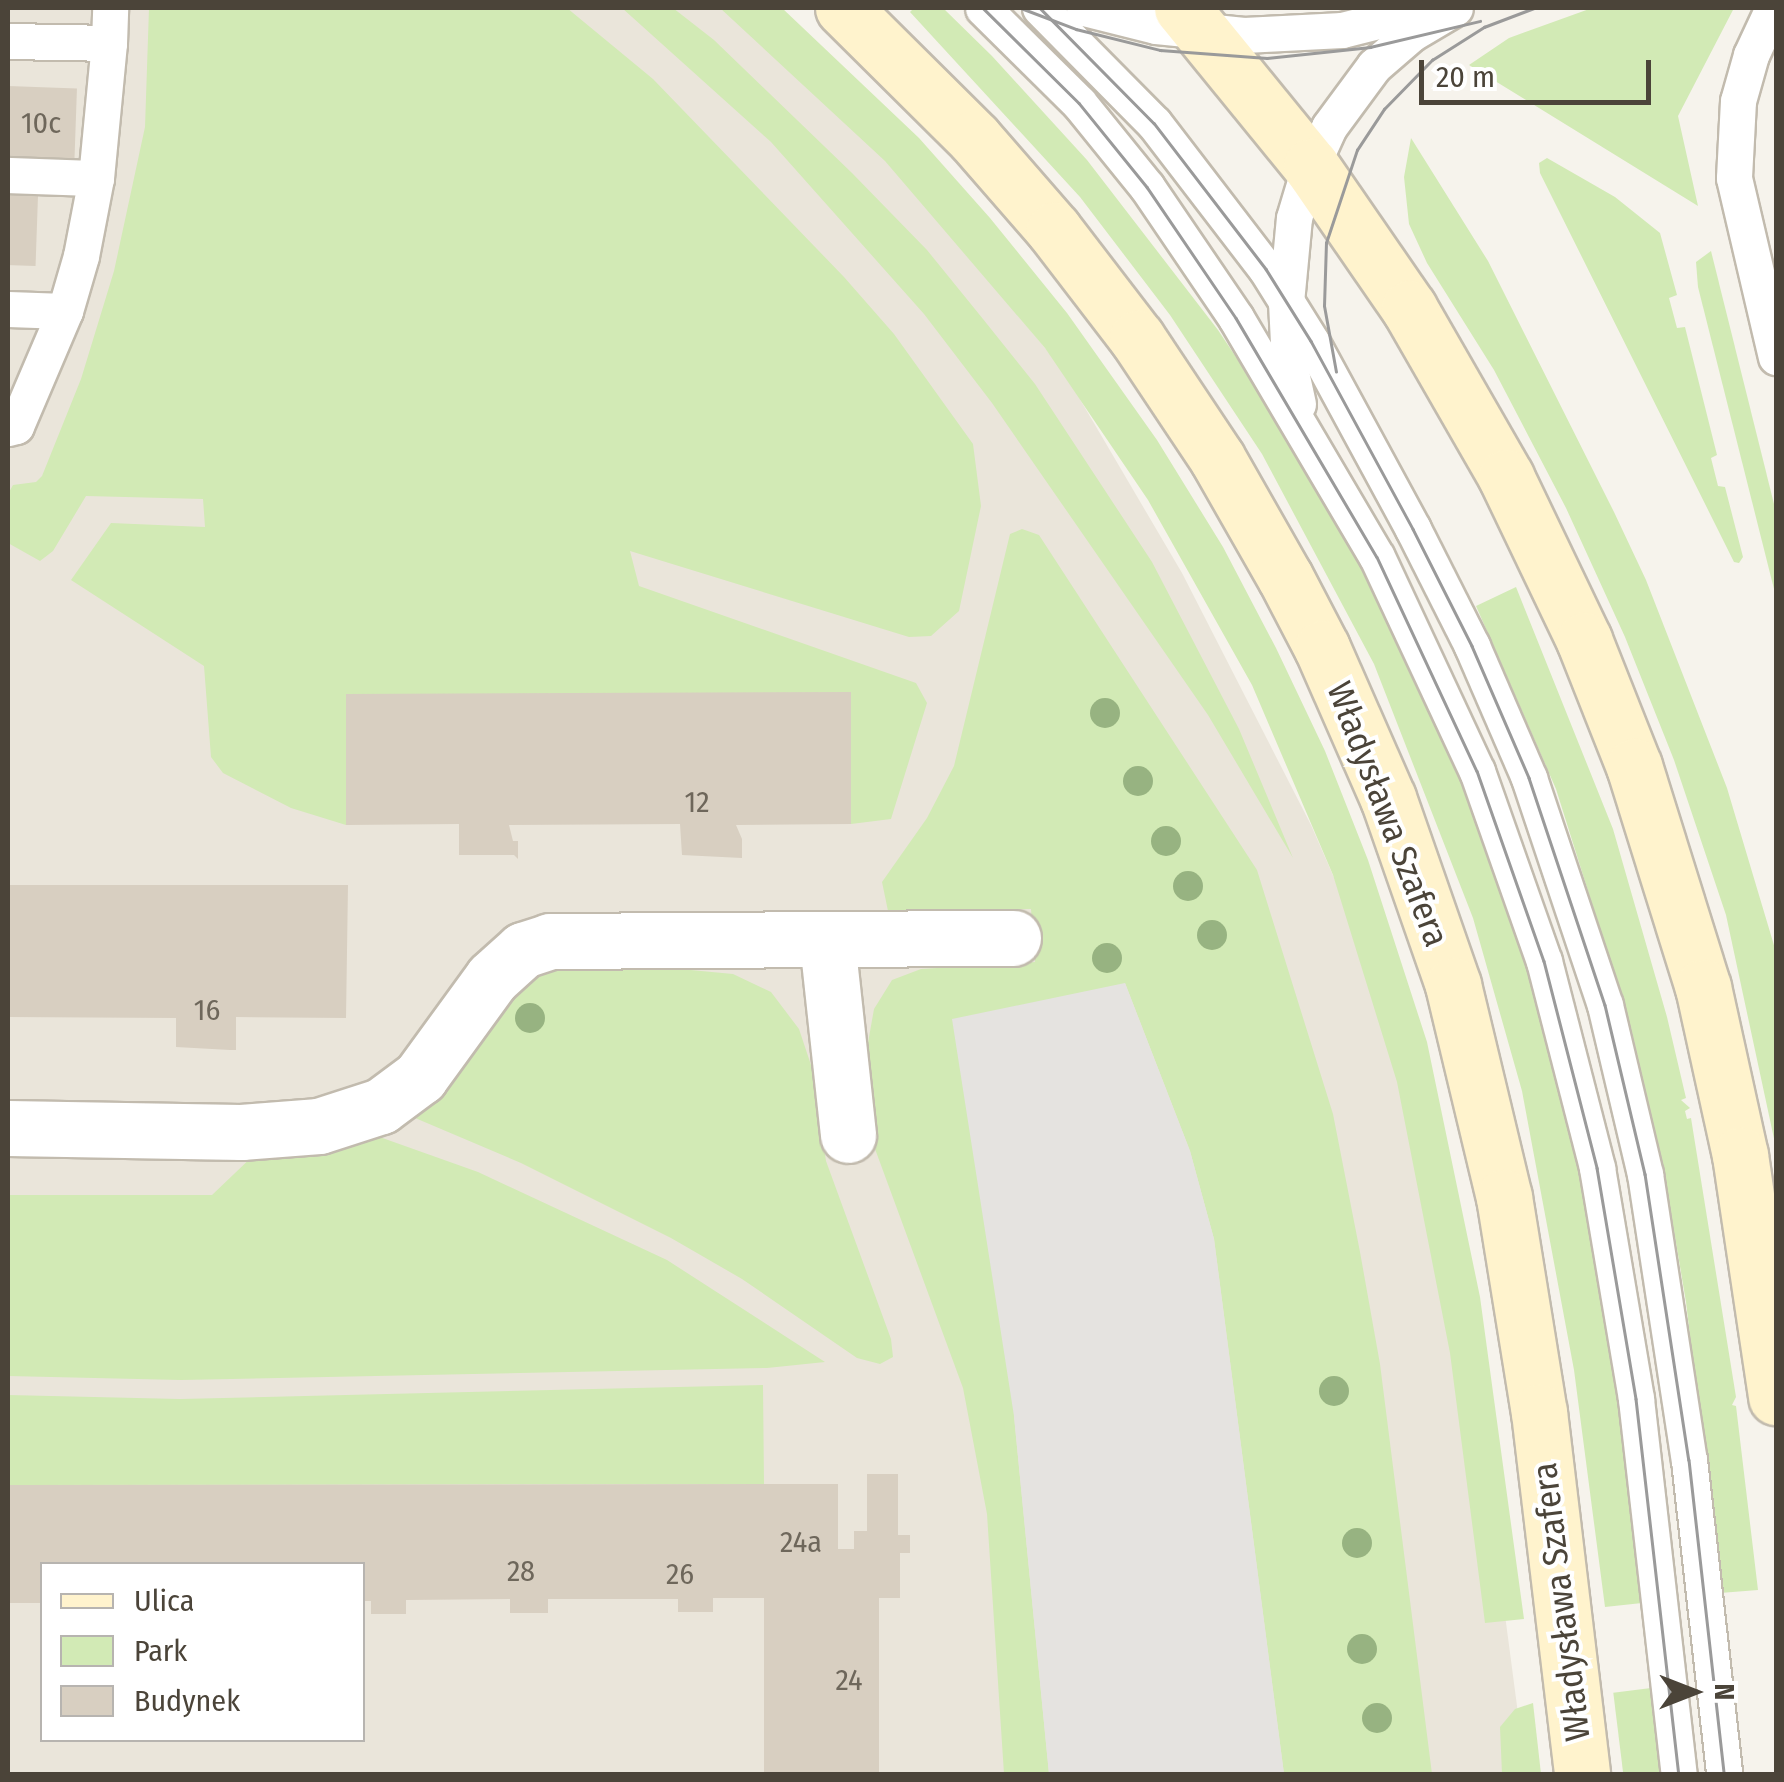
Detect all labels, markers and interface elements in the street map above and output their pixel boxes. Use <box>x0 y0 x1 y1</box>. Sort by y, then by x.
scale bar <box>1424 40 1656 102</box>
text: 20 m <box>1436 59 1495 95</box>
house number: 10c <box>21 105 61 141</box>
street label: Władysława Szafera <box>1318 676 1458 952</box>
house number: 12 <box>685 784 709 820</box>
house number: 16 <box>194 992 220 1028</box>
street label: Władysława Szafera <box>1523 1460 1599 1744</box>
house number: 24a <box>780 1524 822 1560</box>
house number: 28 <box>507 1553 535 1589</box>
house number: 26 <box>666 1556 694 1592</box>
legend <box>40 1562 365 1742</box>
text: Ulica <box>134 1583 194 1619</box>
text: Park <box>134 1633 187 1669</box>
north arrow <box>1644 1642 1744 1742</box>
house number: 24 <box>835 1662 863 1698</box>
text: Budynek <box>134 1683 240 1719</box>
text: N <box>1708 1684 1741 1700</box>

